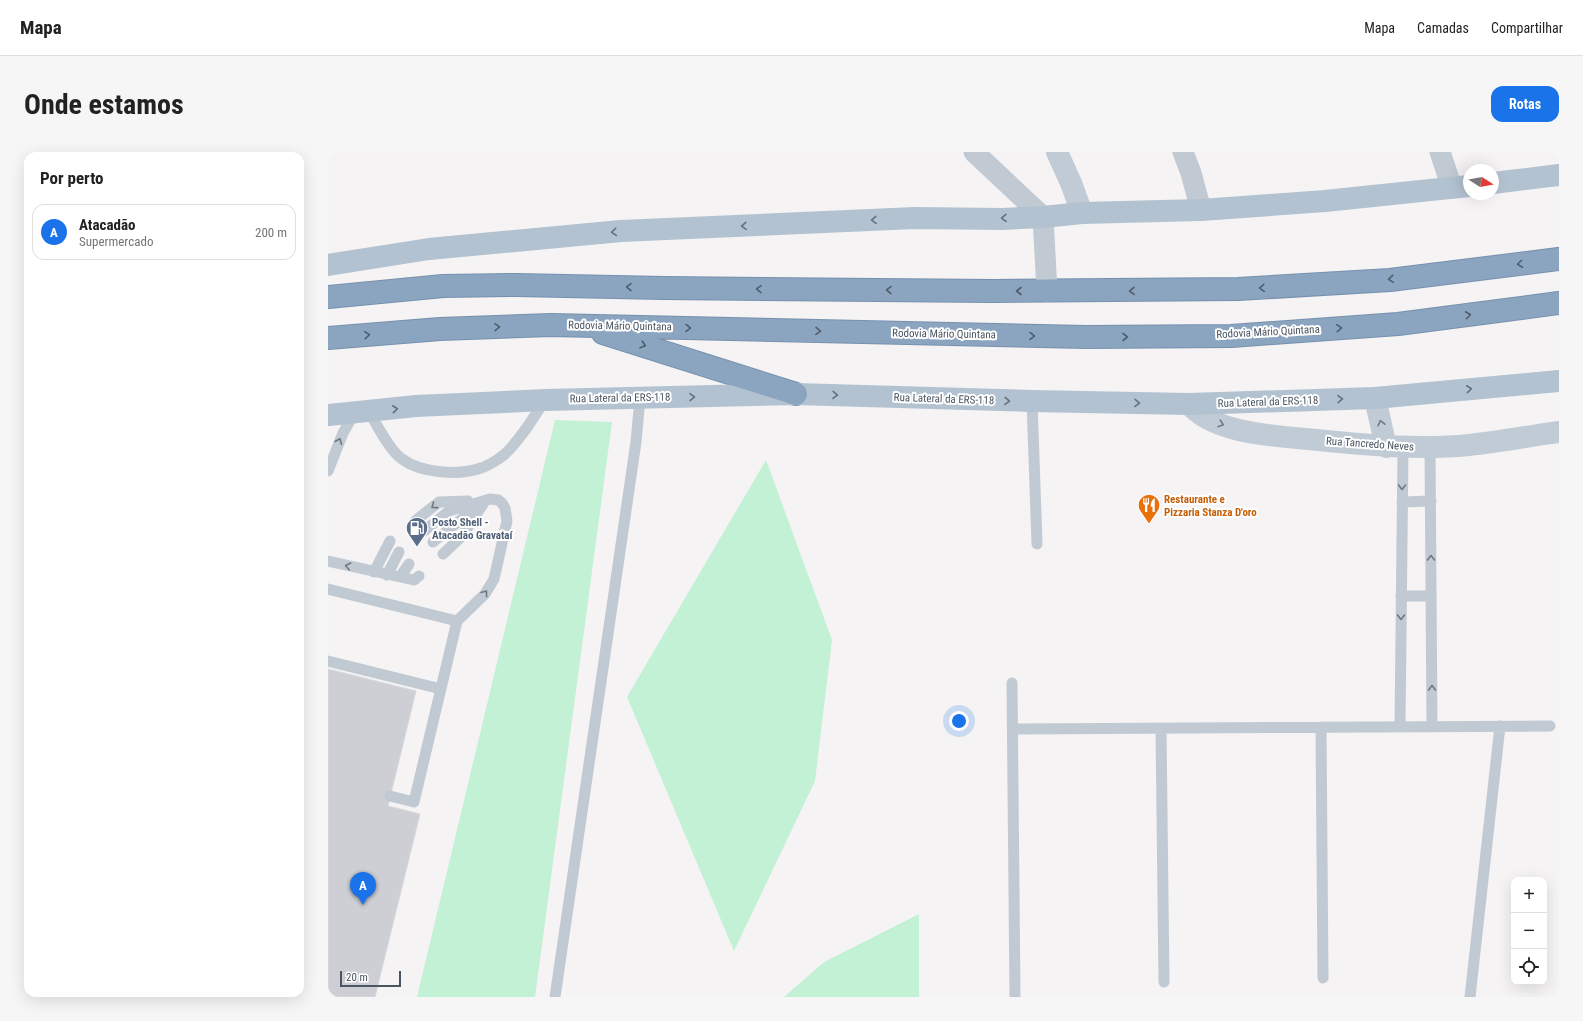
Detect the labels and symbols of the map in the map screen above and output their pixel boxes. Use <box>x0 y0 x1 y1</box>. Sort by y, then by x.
north arrow <box>1463 164 1499 200</box>
one-way arrow <box>1001 214 1007 222</box>
one-way arrow <box>871 215 877 224</box>
one-way arrow <box>741 221 747 230</box>
one-way arrow <box>611 227 617 236</box>
one-way arrow <box>1517 259 1523 268</box>
one-way arrow <box>1388 275 1394 284</box>
one-way arrow <box>626 283 632 291</box>
one-way arrow <box>1259 283 1265 292</box>
one-way arrow <box>756 285 762 293</box>
one-way arrow <box>886 286 892 294</box>
one-way arrow <box>1129 286 1135 295</box>
one-way arrow <box>1016 287 1022 295</box>
one-way arrow <box>1465 311 1471 320</box>
street label: Rodovia Mário Quintana <box>568 319 672 333</box>
one-way arrow <box>494 323 500 331</box>
street label: Rodovia Mário Quintana <box>1216 323 1320 341</box>
one-way arrow <box>685 324 691 332</box>
one-way arrow <box>1336 324 1342 333</box>
one-way arrow <box>815 327 821 335</box>
street label: Rodovia Mário Quintana <box>892 327 996 341</box>
one-way arrow <box>364 331 370 340</box>
one-way arrow <box>1029 331 1035 340</box>
one-way arrow <box>1122 333 1128 341</box>
one-way arrow <box>639 341 646 349</box>
one-way arrow <box>1466 385 1472 394</box>
street label: Rua Lateral da ERS-118 <box>570 391 670 405</box>
one-way arrow <box>832 391 838 399</box>
street label: Rua Lateral da ERS-118 <box>893 391 995 407</box>
one-way arrow <box>689 392 695 401</box>
street label: Rua Lateral da ERS-118 <box>1217 394 1319 410</box>
one-way arrow <box>1337 395 1343 404</box>
one-way arrow <box>1004 396 1010 405</box>
one-way arrow <box>1134 399 1140 407</box>
one-way arrow <box>392 404 398 413</box>
one-way arrow <box>1218 419 1225 428</box>
one-way arrow <box>1377 420 1385 426</box>
street label: Rua Tancredo Neves <box>1326 434 1414 454</box>
one-way arrow <box>335 437 343 444</box>
one-way arrow <box>1398 484 1406 490</box>
restaurant icon: Restaurante e Pizzaria Stanza D'oro <box>1136 492 1162 525</box>
place label: Restaurante e Pizzaria Stanza D'oro <box>1164 493 1257 519</box>
one-way arrow <box>432 502 439 509</box>
fuel station icon: Posto Shell - Atacadão Gravataí <box>404 515 430 548</box>
place label: Posto Shell - Atacadão Gravataí <box>432 516 514 542</box>
one-way arrow <box>1427 555 1435 561</box>
one-way arrow <box>345 562 352 570</box>
one-way arrow <box>480 591 487 598</box>
one-way arrow <box>1397 614 1405 620</box>
one-way arrow <box>1428 685 1436 691</box>
your location <box>949 711 969 731</box>
pin: A <box>350 872 376 905</box>
scale bar <box>340 969 401 988</box>

